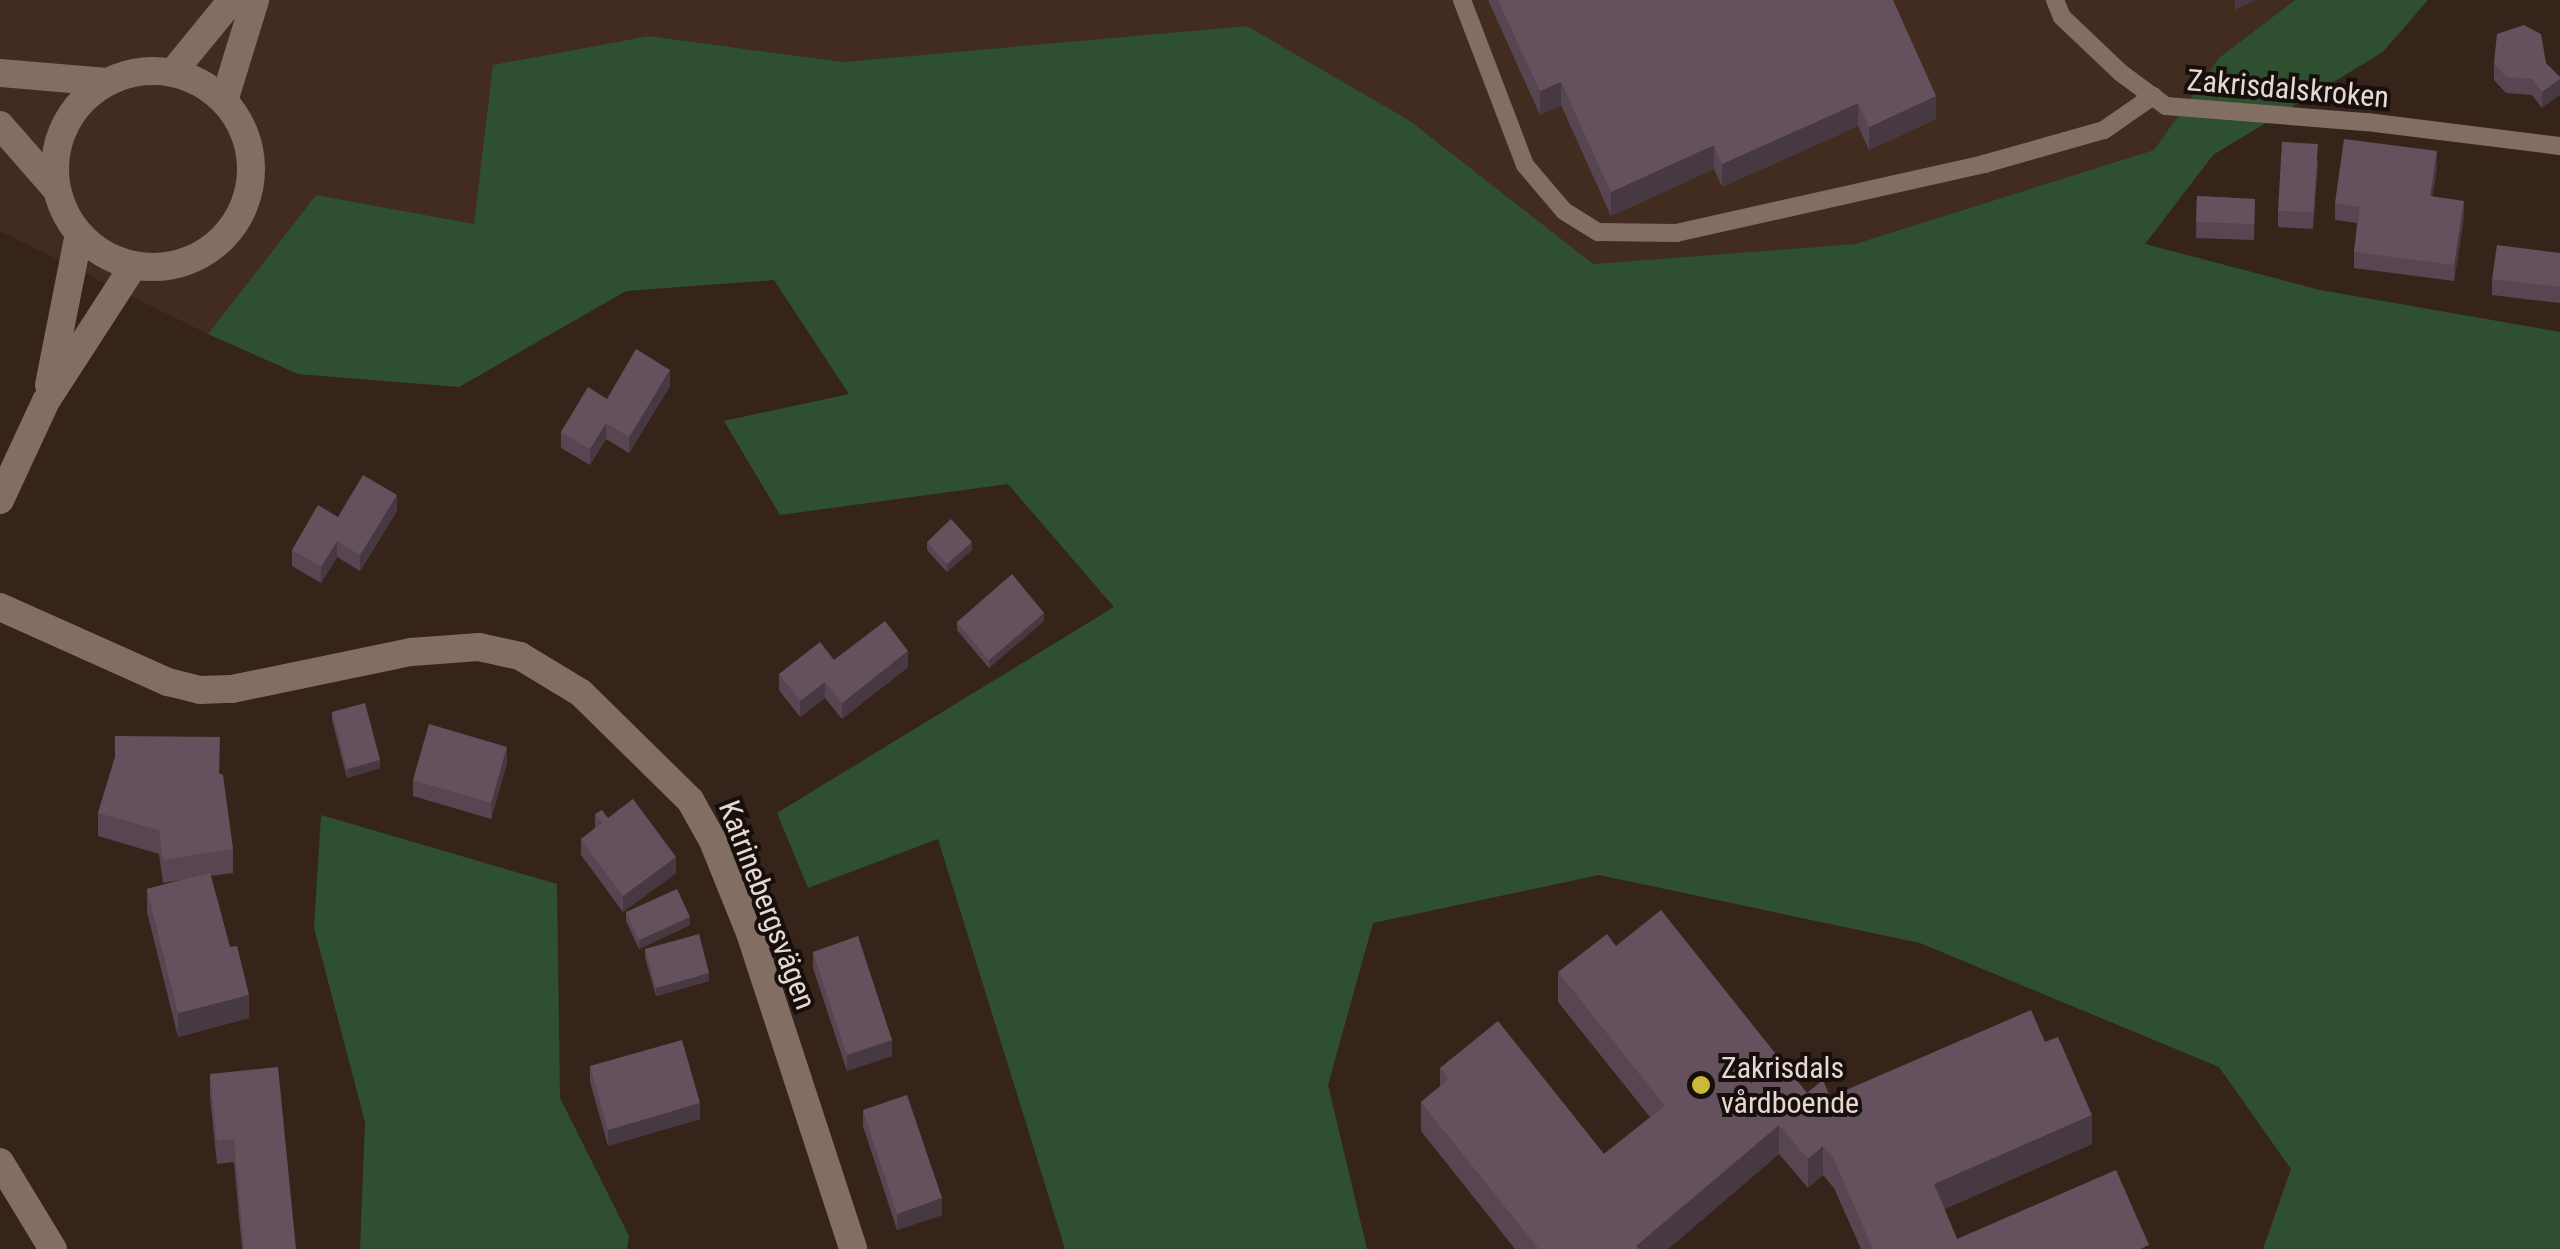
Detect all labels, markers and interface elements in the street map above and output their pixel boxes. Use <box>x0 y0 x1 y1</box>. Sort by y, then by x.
street label: Zakrisdalskroken <box>2186 62 2390 116</box>
street label: Katrinebergsvägen <box>711 795 823 1015</box>
place label: Zakrisdals vårdboende <box>1721 1050 1859 1120</box>
marker: Zakrisdals vårdboende <box>1690 1074 1712 1096</box>

